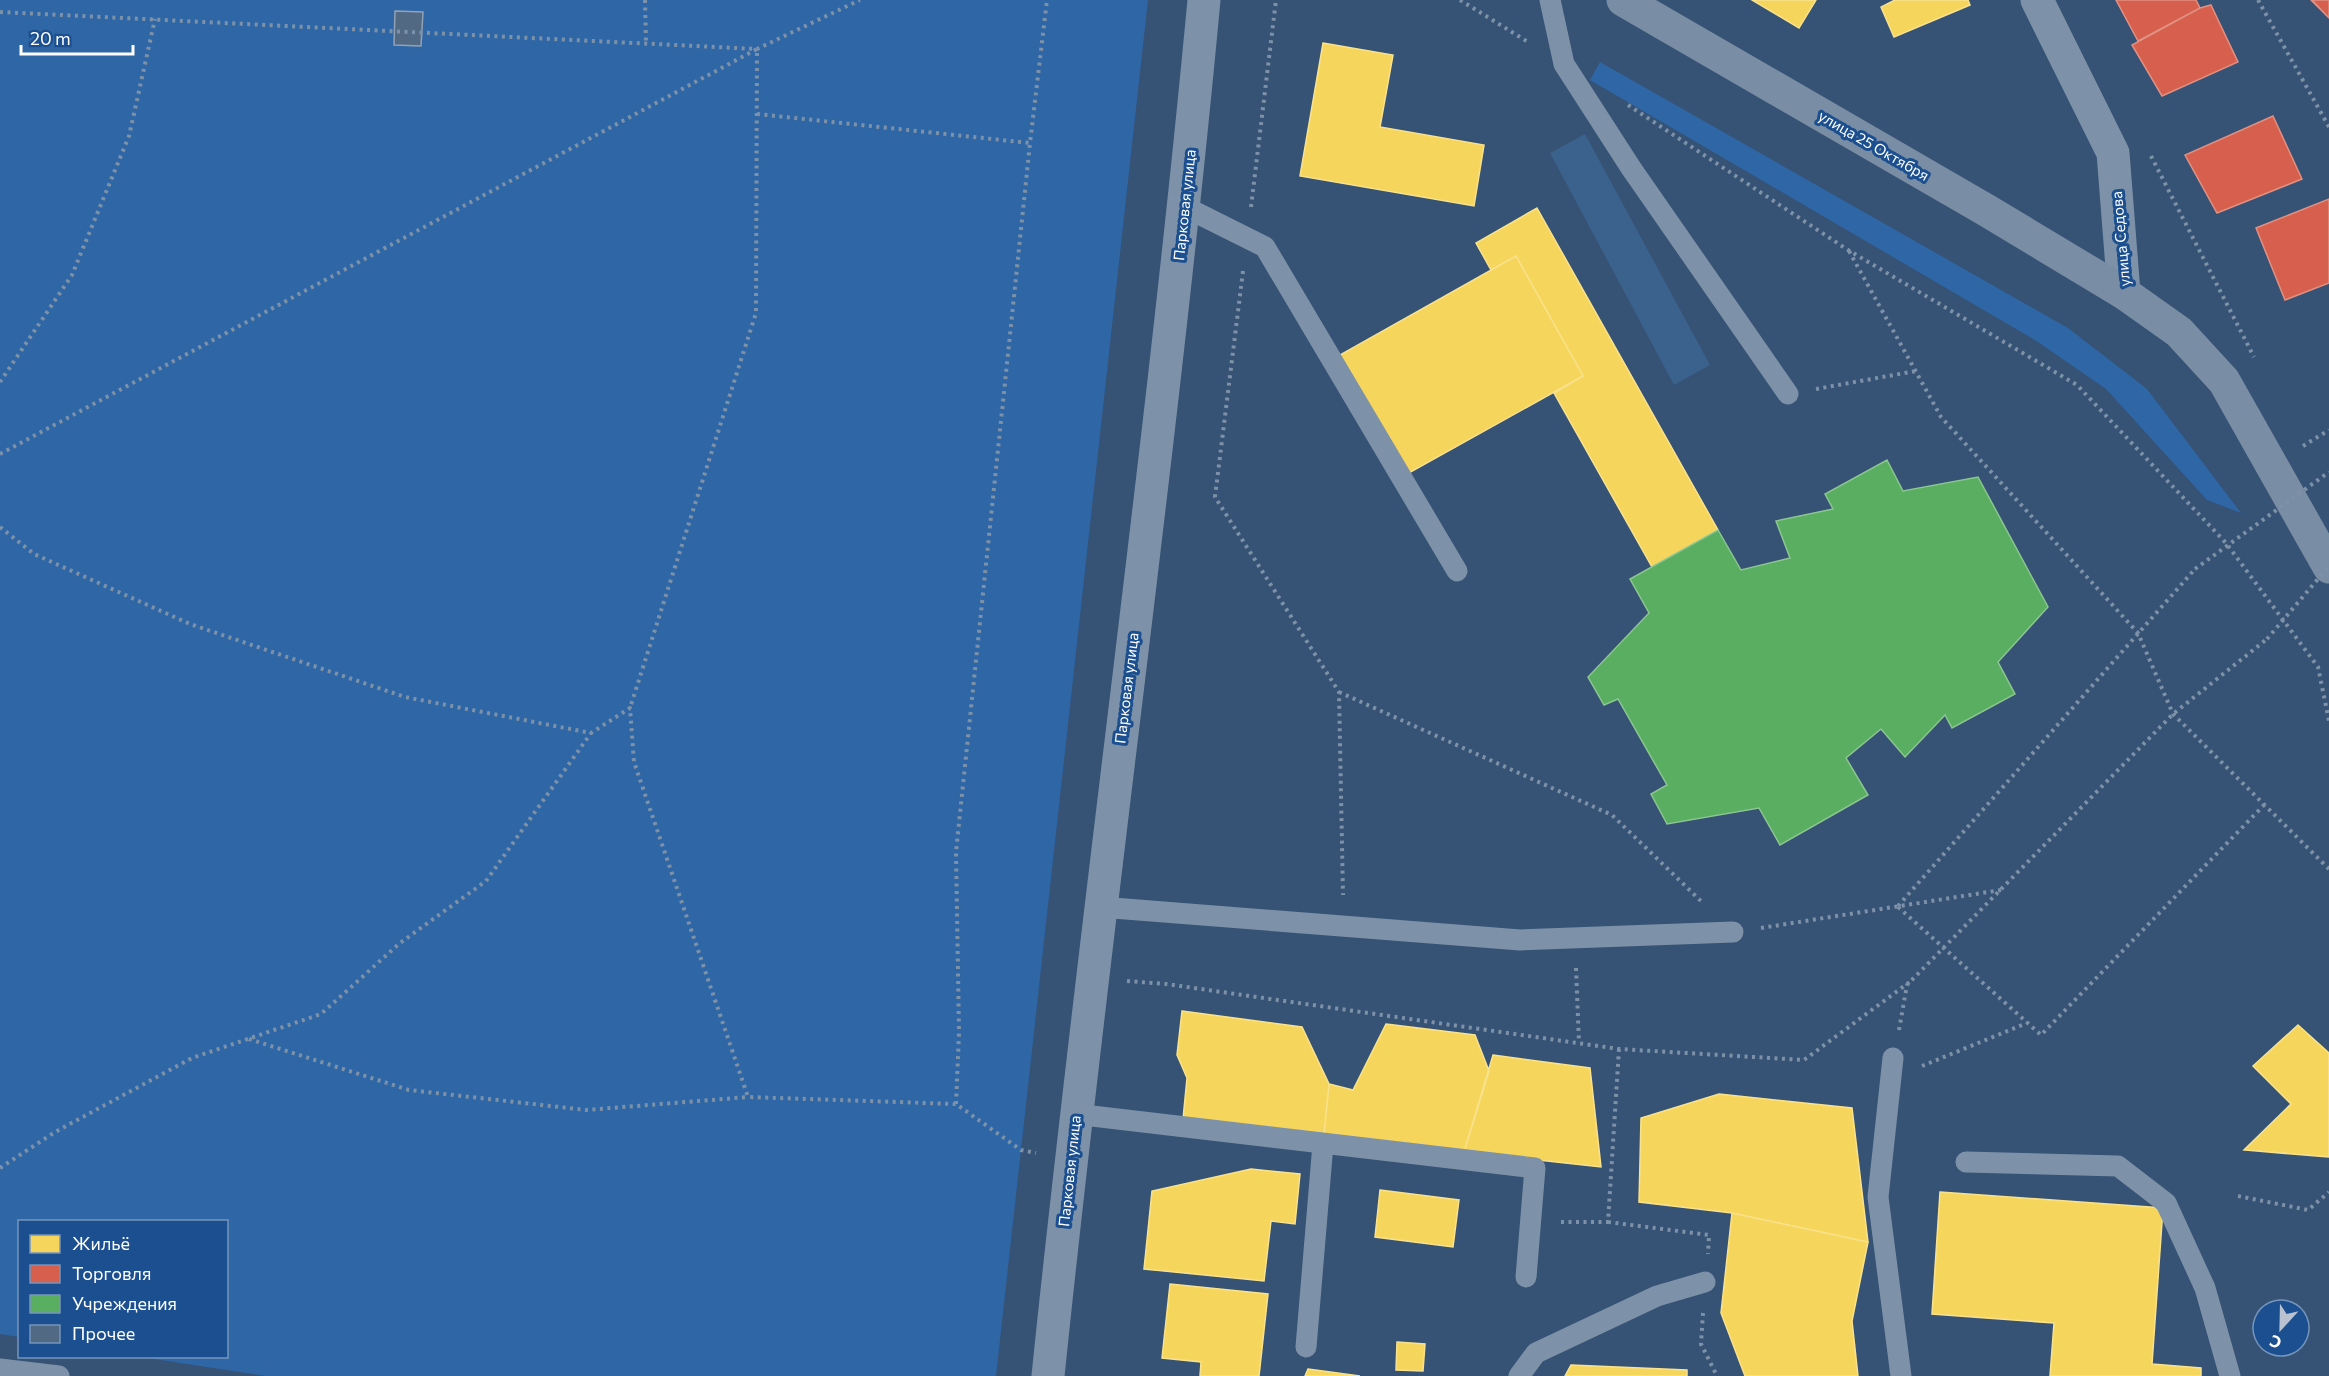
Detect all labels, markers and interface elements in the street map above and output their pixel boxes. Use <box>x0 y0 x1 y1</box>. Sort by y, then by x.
scale bar <box>21 18 134 56</box>
text: 20 m <box>30 27 71 49</box>
street label: улица 25 Октября <box>1816 106 1932 184</box>
street label: Парковая улица <box>1169 148 1199 262</box>
street label: улица Седова <box>2107 191 2133 287</box>
street label: Парковая улица <box>1110 631 1142 745</box>
street label: Парковая улица <box>1054 1114 1084 1228</box>
legend <box>18 1220 228 1358</box>
text: Жильё <box>72 1232 130 1254</box>
text: Торговля <box>72 1262 151 1284</box>
text: Учреждения <box>72 1292 177 1314</box>
north arrow <box>2251 1298 2311 1358</box>
text: Прочее <box>72 1322 135 1344</box>
text: С <box>2267 1331 2284 1353</box>

